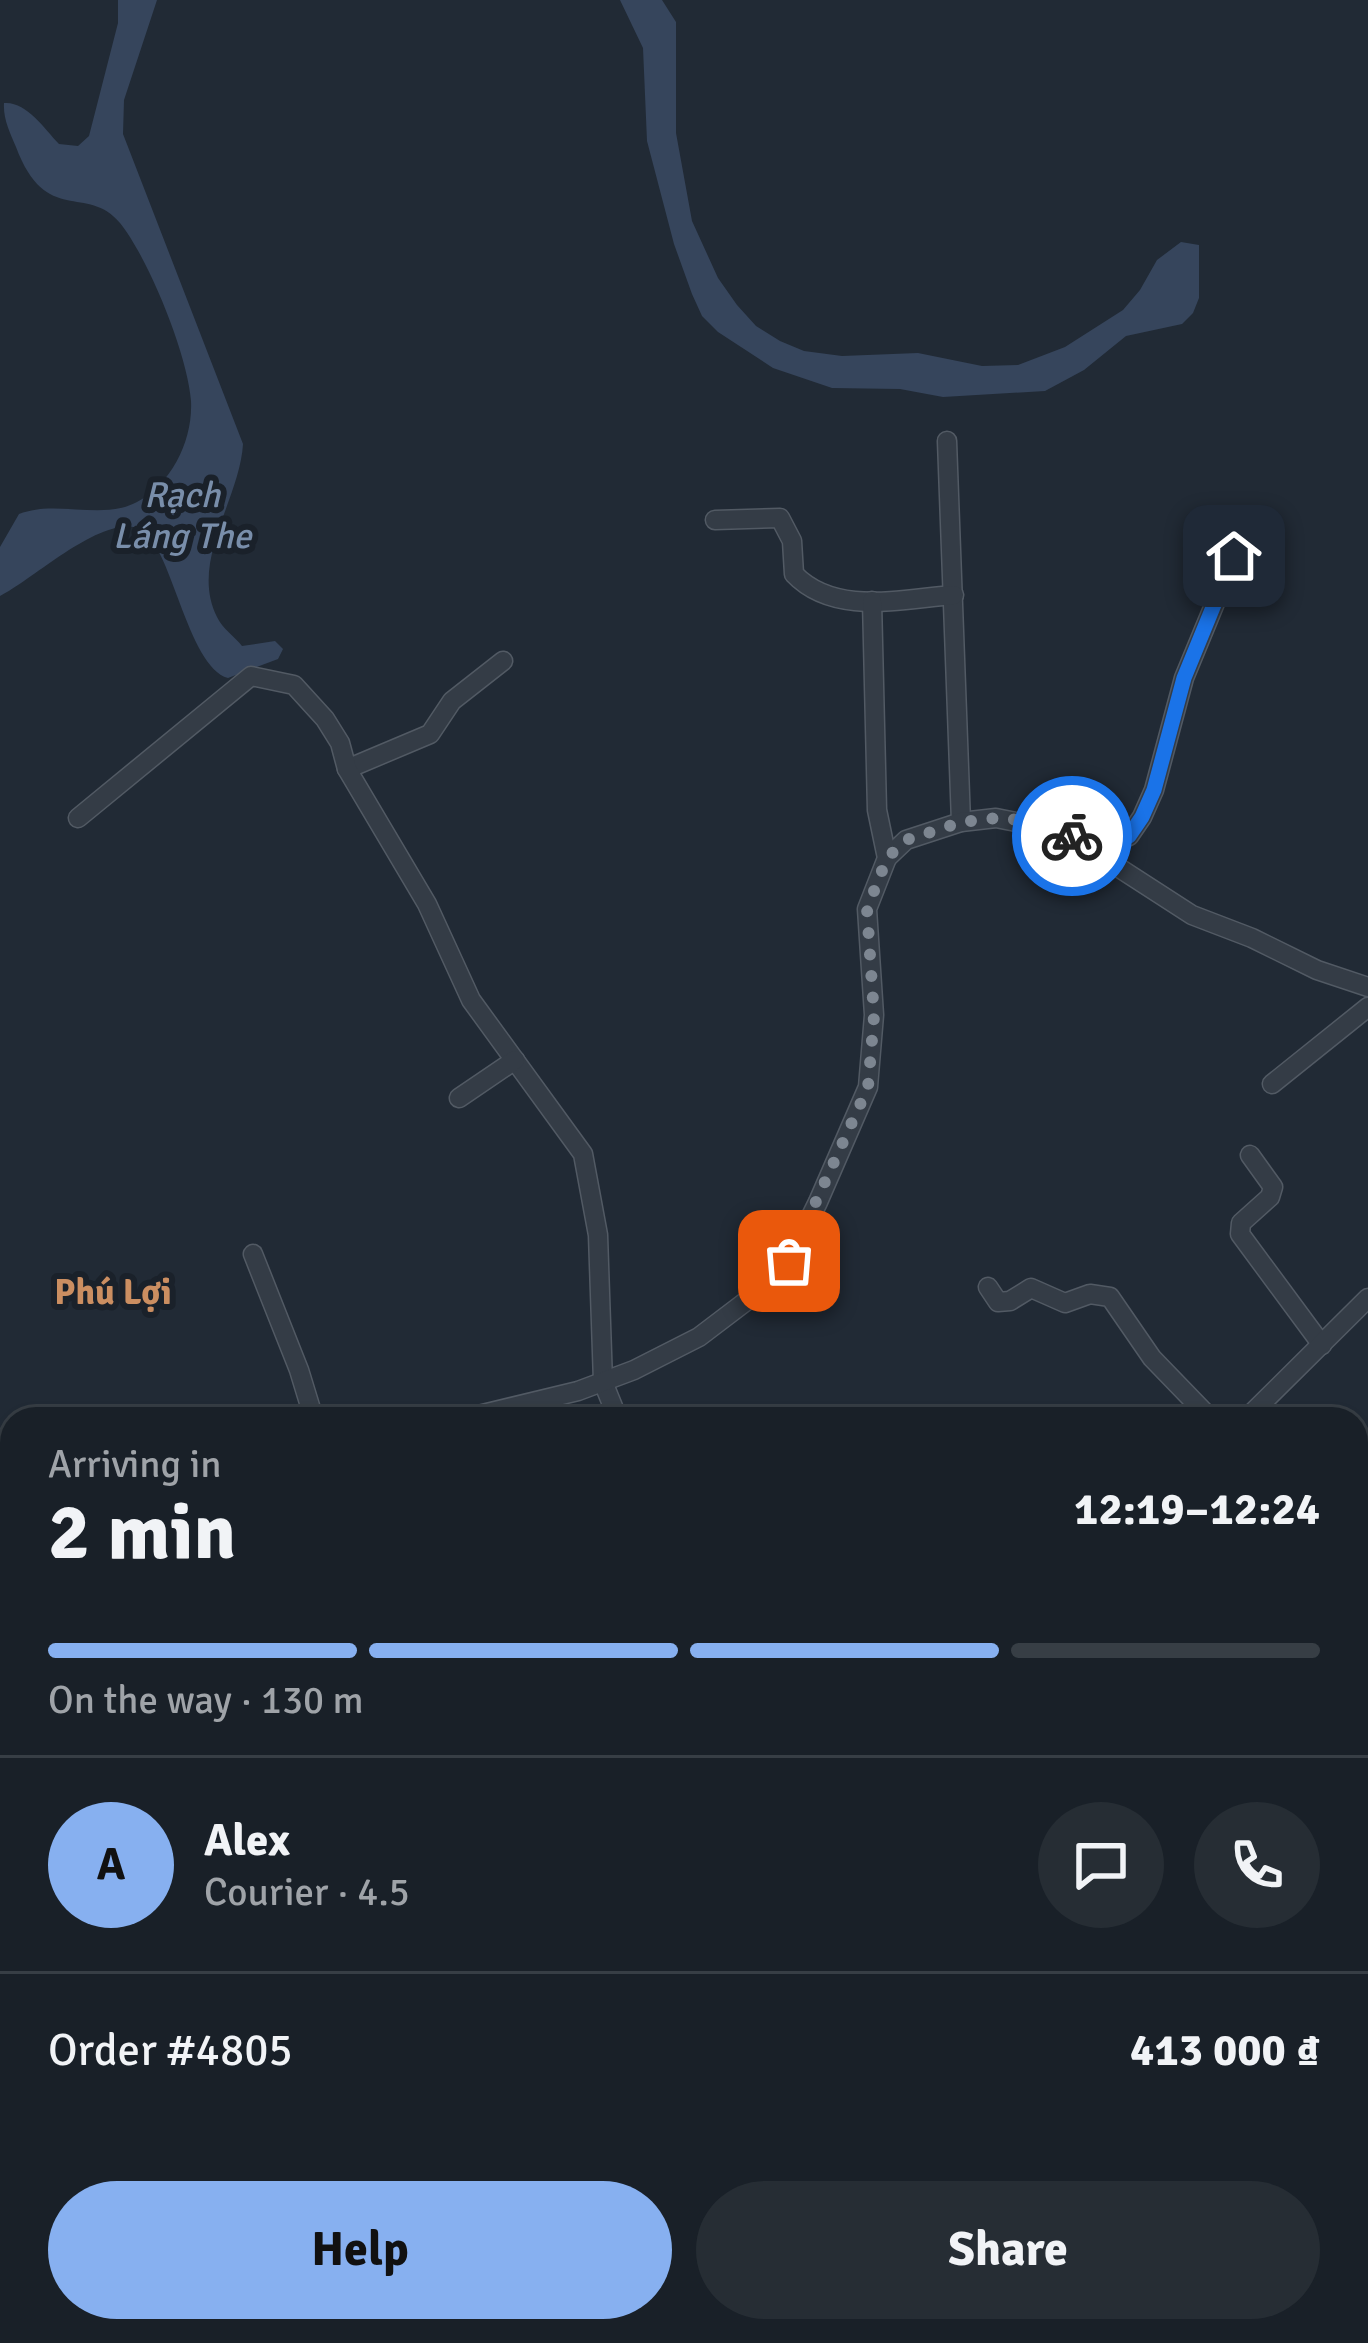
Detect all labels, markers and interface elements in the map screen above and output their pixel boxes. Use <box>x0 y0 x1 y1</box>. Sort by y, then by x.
water label: Rạch Láng The <box>113 473 253 559</box>
pin <box>1183 505 1285 607</box>
icon: home <box>1201 523 1267 589</box>
courier <box>1012 776 1132 896</box>
icon: bike <box>1039 803 1105 869</box>
pin <box>738 1210 840 1312</box>
icon: bag <box>756 1228 822 1294</box>
district label: Phú Lợi <box>54 1270 172 1315</box>
text: Arriving in <box>48 1440 222 1488</box>
text: 12:19–12:24 <box>1074 1482 1320 1537</box>
text: 2 min <box>48 1485 236 1581</box>
text: On the way · 130 m <box>48 1676 364 1724</box>
button: chat <box>1038 1802 1164 1928</box>
button: phone <box>1194 1802 1320 1928</box>
text: Alex <box>204 1813 290 1868</box>
text: A <box>97 1837 125 1892</box>
text: Courier · 4.5 <box>204 1868 410 1916</box>
text: Order #4805 <box>48 2023 293 2078</box>
text: 413 000 ₫ <box>1130 2023 1320 2078</box>
button: Help <box>48 2181 672 2319</box>
button: Share <box>696 2181 1320 2319</box>

